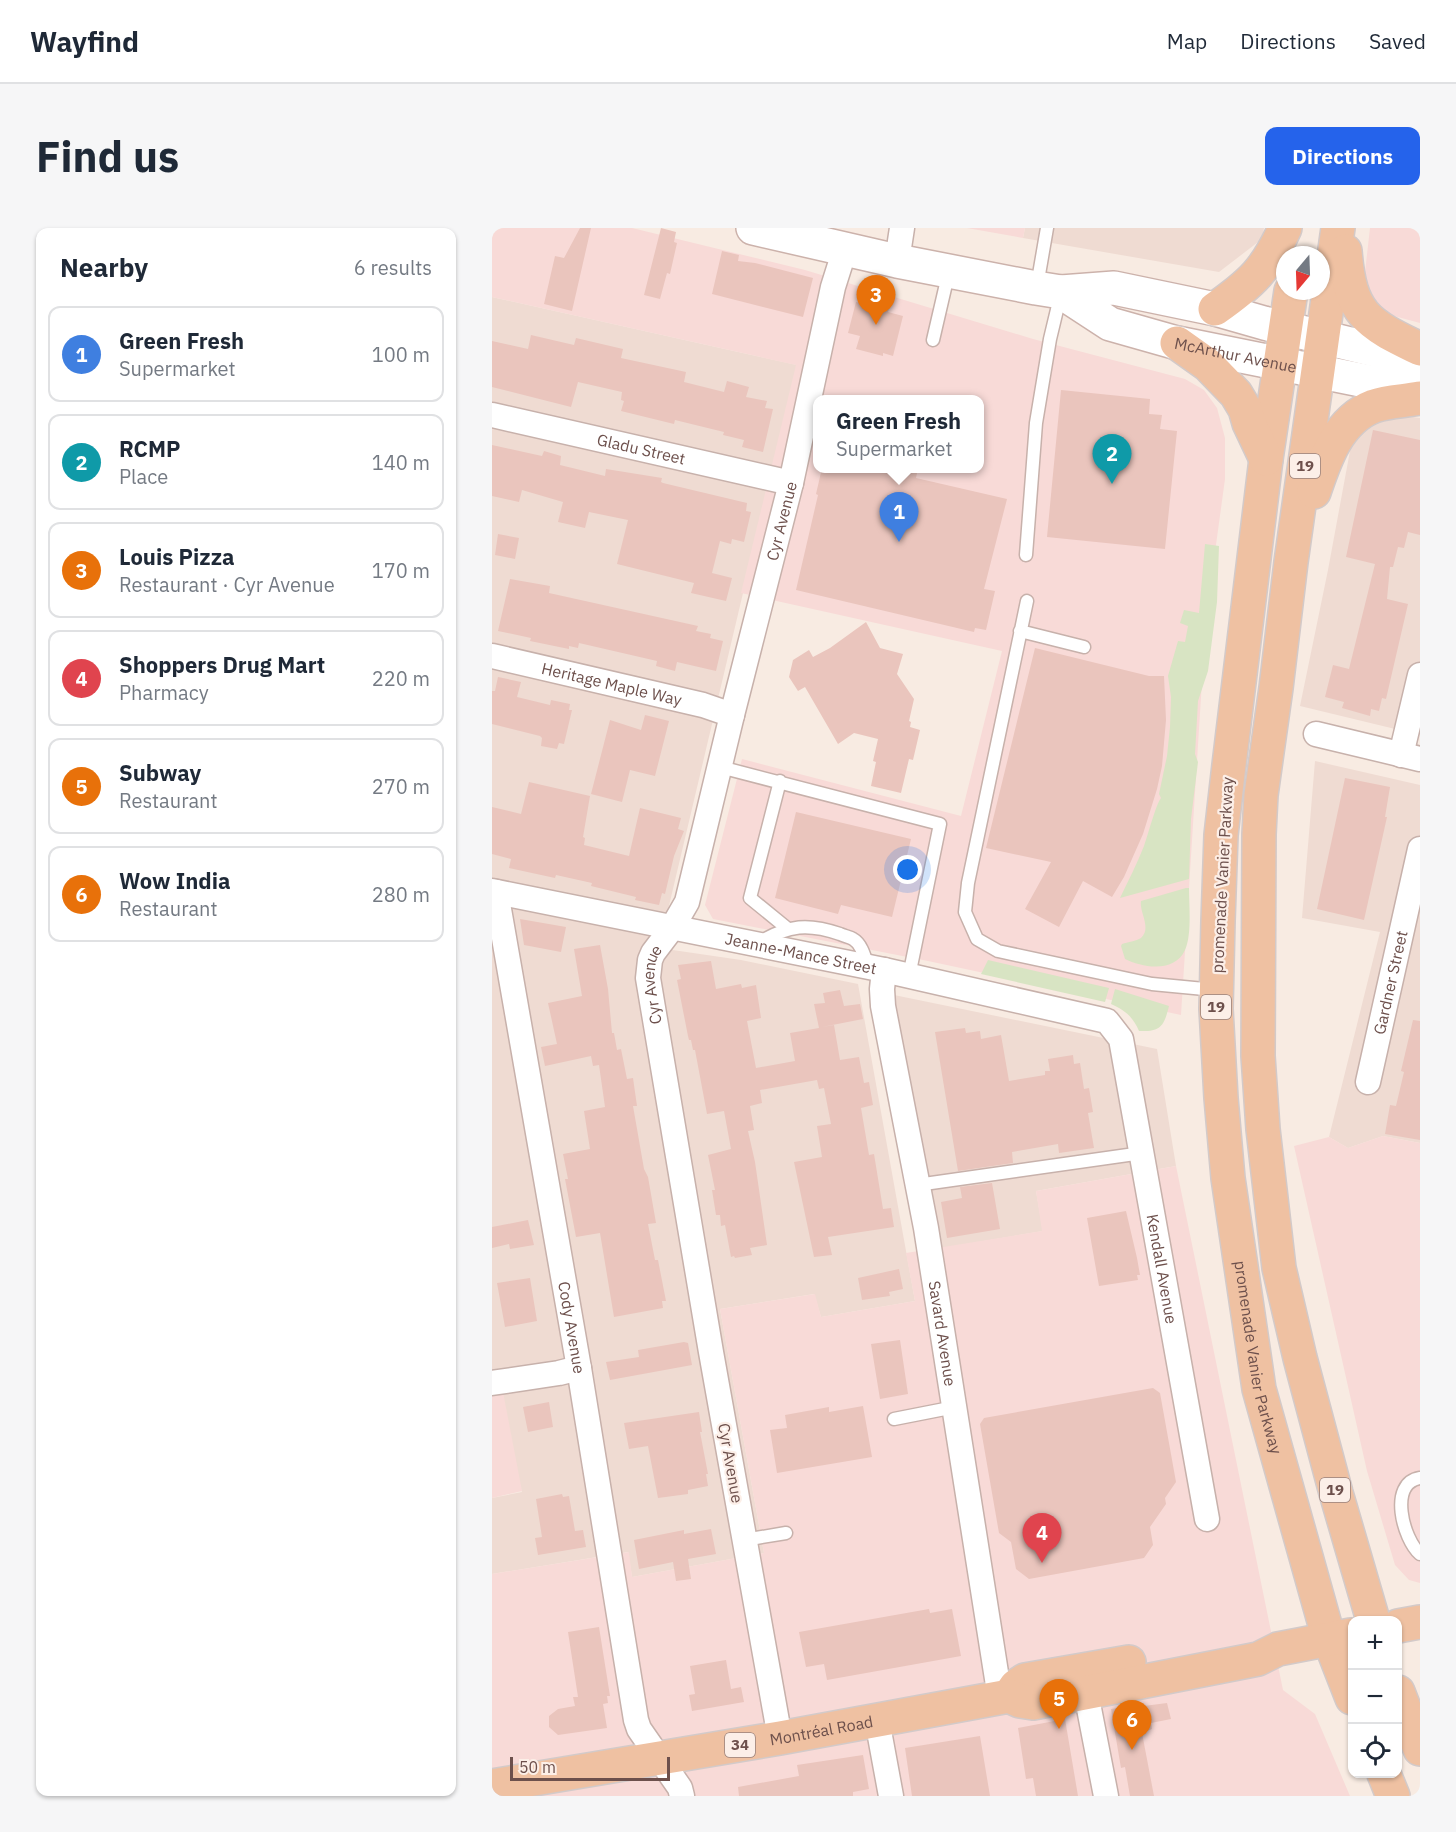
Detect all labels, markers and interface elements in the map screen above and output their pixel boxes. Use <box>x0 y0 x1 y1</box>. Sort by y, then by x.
text: Wayfind <box>30 23 139 60</box>
text: Map <box>1167 27 1207 55</box>
text: Directions <box>1240 27 1336 55</box>
text: Saved <box>1369 27 1426 55</box>
button: Directions <box>1265 127 1420 185</box>
text: Find us <box>36 129 179 184</box>
north arrow <box>1276 246 1330 300</box>
text: Nearby <box>60 250 148 284</box>
text: 6 results <box>354 254 432 281</box>
pin: 3 <box>856 276 896 325</box>
text: Green Fresh <box>119 326 244 355</box>
street label: McArthur Avenue <box>1173 333 1299 377</box>
text: 1 <box>76 341 88 368</box>
text: 100 m <box>372 341 430 368</box>
text: Supermarket <box>119 355 236 382</box>
popup <box>813 395 984 473</box>
text: Green Fresh <box>836 406 961 435</box>
street label: Gladu Street <box>595 429 687 469</box>
text: RCMP <box>119 434 180 463</box>
pin: 2 <box>1092 434 1132 484</box>
text: Supermarket <box>836 435 953 462</box>
text: 2 <box>76 449 88 476</box>
text: 140 m <box>372 449 430 476</box>
road number: 19 <box>1290 454 1320 478</box>
text: Place <box>119 463 168 490</box>
street label: Cyr Avenue <box>762 479 801 563</box>
pin: 1 <box>880 492 918 542</box>
text: Louis Pizza <box>119 542 235 571</box>
text: 3 <box>76 557 88 584</box>
text: 170 m <box>372 557 430 584</box>
text: Restaurant · Cyr Avenue <box>119 571 335 598</box>
text: Shoppers Drug Mart <box>119 650 325 679</box>
street label: Heritage Maple Way <box>540 658 684 710</box>
text: 4 <box>76 665 88 692</box>
text: 220 m <box>372 665 430 692</box>
text: Pharmacy <box>119 679 209 706</box>
text: Subway <box>119 758 201 787</box>
text: 5 <box>76 773 88 800</box>
text: 270 m <box>372 773 430 800</box>
street label: promenade Vanier Parkway <box>1207 776 1237 974</box>
text: Restaurant <box>119 787 217 814</box>
your location <box>893 855 922 884</box>
text: Wow India <box>119 866 231 895</box>
text: 6 <box>76 881 88 908</box>
text: 280 m <box>372 881 430 908</box>
text: Restaurant <box>119 895 217 922</box>
street label: Jeanne-Mance Street <box>723 928 878 978</box>
street label: Gardner Street <box>1369 928 1412 1036</box>
street label: Cyr Avenue <box>638 940 666 1026</box>
road number: 19 <box>1201 995 1231 1019</box>
street label: Kendall Avenue <box>1143 1212 1182 1326</box>
street label: promenade Vanier Parkway <box>1230 1259 1287 1456</box>
street label: Savard Avenue <box>924 1279 961 1388</box>
street label: Cody Avenue <box>554 1280 590 1375</box>
street label: Cyr Avenue <box>714 1421 748 1505</box>
road number: 19 <box>1320 1478 1350 1502</box>
pin: 4 <box>1022 1514 1062 1563</box>
map controls <box>1348 1616 1402 1778</box>
button: + <box>1348 1616 1402 1670</box>
button: − <box>1348 1670 1402 1724</box>
pin: 5 <box>1040 1680 1078 1729</box>
pin: 6 <box>1112 1700 1152 1750</box>
street label: Montréal Road <box>768 1711 875 1750</box>
button: locate <box>1348 1724 1402 1778</box>
road number: 34 <box>725 1733 755 1757</box>
scale bar <box>510 1754 670 1782</box>
text: 50 m <box>519 1757 556 1777</box>

